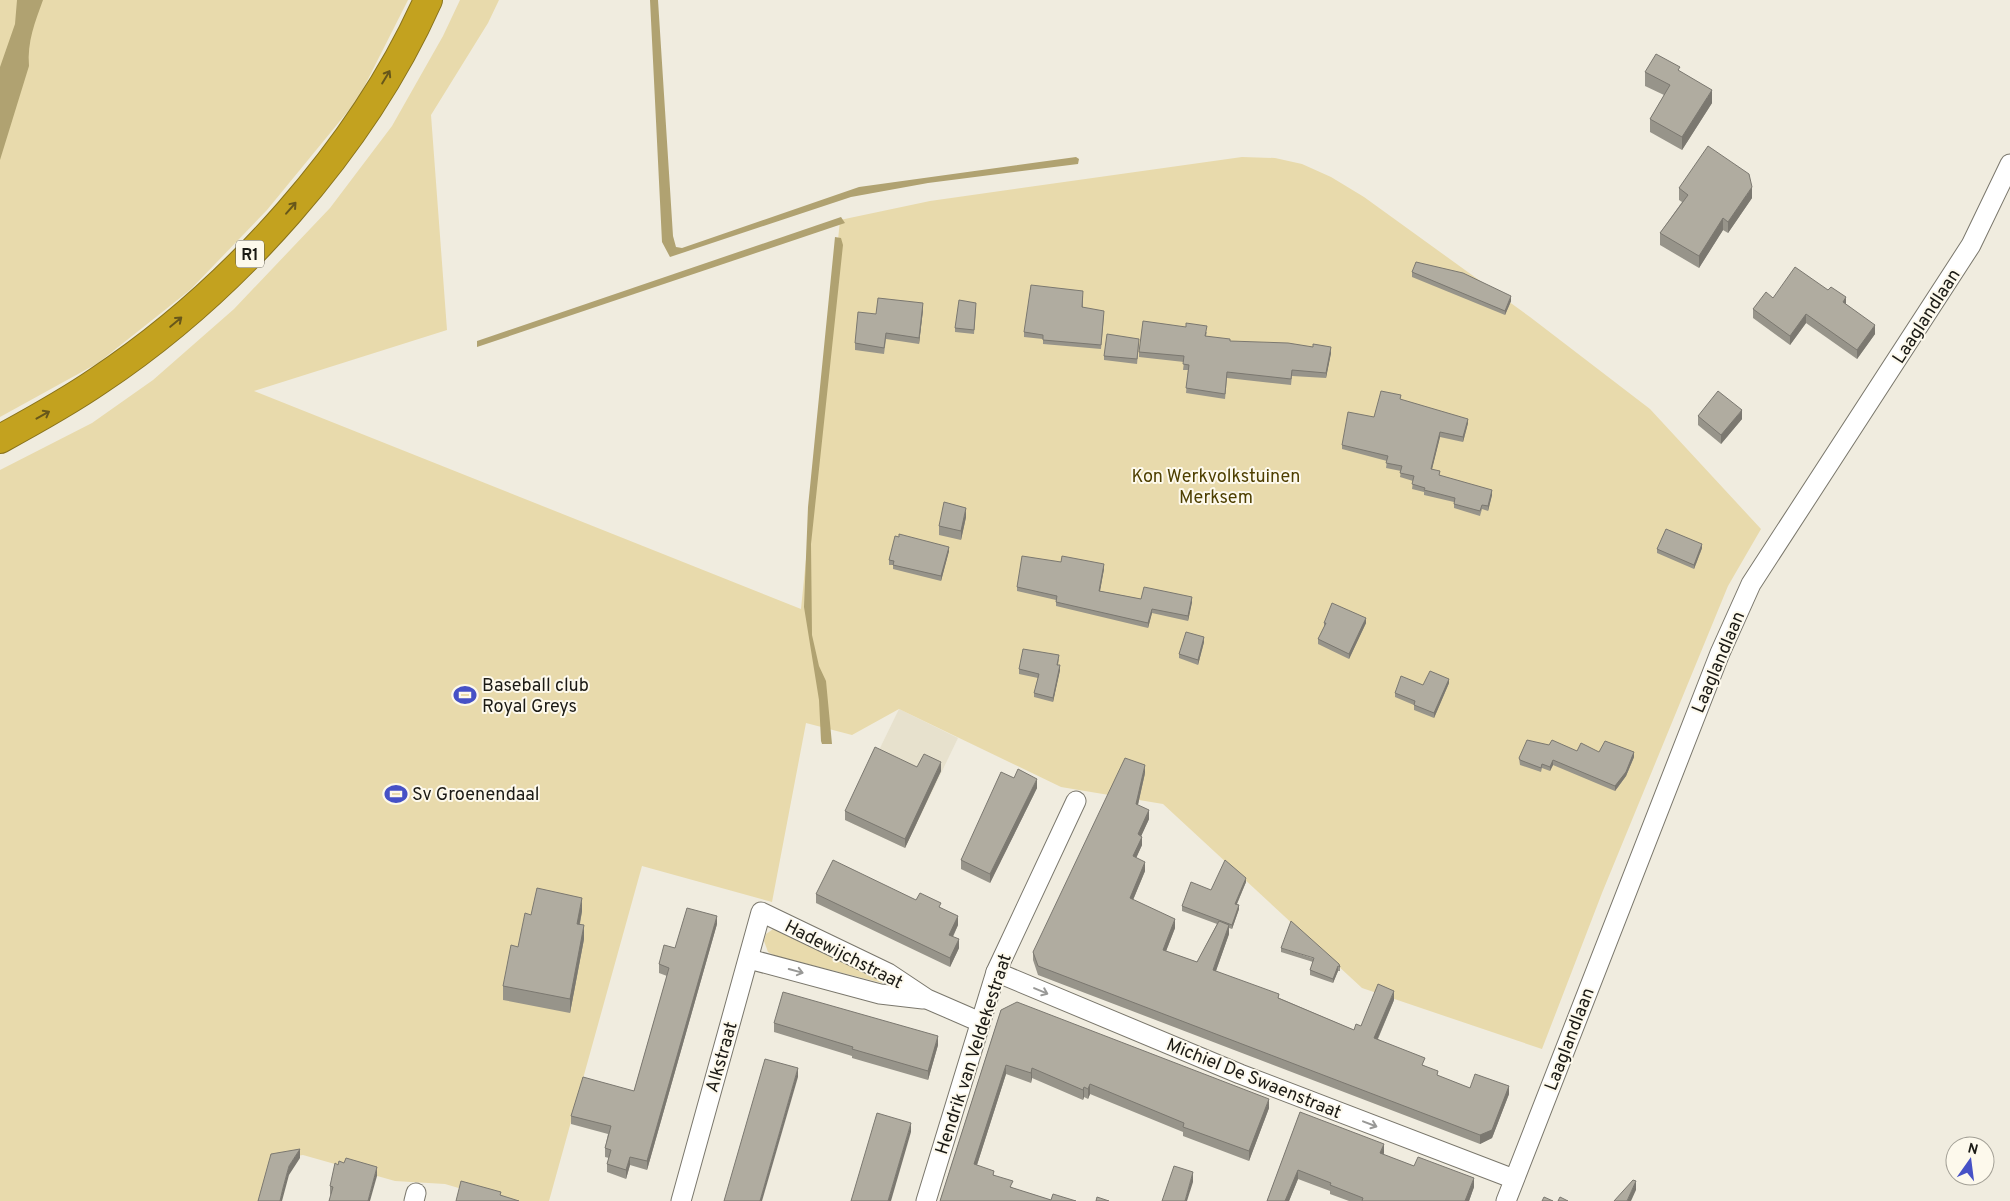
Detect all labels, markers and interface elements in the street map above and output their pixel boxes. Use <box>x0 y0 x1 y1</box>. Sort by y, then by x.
one-way arrow <box>382 70 392 84</box>
one-way arrow <box>285 202 297 215</box>
road number: R1 <box>236 240 264 268</box>
street label: Laaglandlaan <box>1888 265 1966 369</box>
one-way arrow <box>169 317 182 328</box>
one-way arrow <box>35 410 49 420</box>
park label: Kon Werkvolkstuinen Merksem <box>1131 466 1301 510</box>
street label: Laaglandlaan <box>1688 608 1751 717</box>
place label: Baseball club Royal Greys <box>482 675 589 719</box>
sports icon: Baseball club Royal Greys <box>452 682 478 708</box>
sports icon: Sv Groenendaal <box>383 781 409 807</box>
place label: Sv Groenendaal <box>412 784 540 807</box>
street label: Hadewijchstraat <box>780 916 906 995</box>
street label: Hendrik van Veldekestraat <box>931 951 1018 1158</box>
one-way arrow <box>787 967 803 976</box>
street label: Laaglandlaan <box>1540 985 1601 1094</box>
one-way arrow <box>1033 986 1048 996</box>
street label: Alkstraat <box>701 1019 744 1096</box>
street label: Michiel De Swaenstraat <box>1163 1034 1344 1125</box>
one-way arrow <box>1362 1120 1377 1129</box>
north arrow <box>1945 1136 1995 1186</box>
text: N <box>1966 1140 1980 1159</box>

